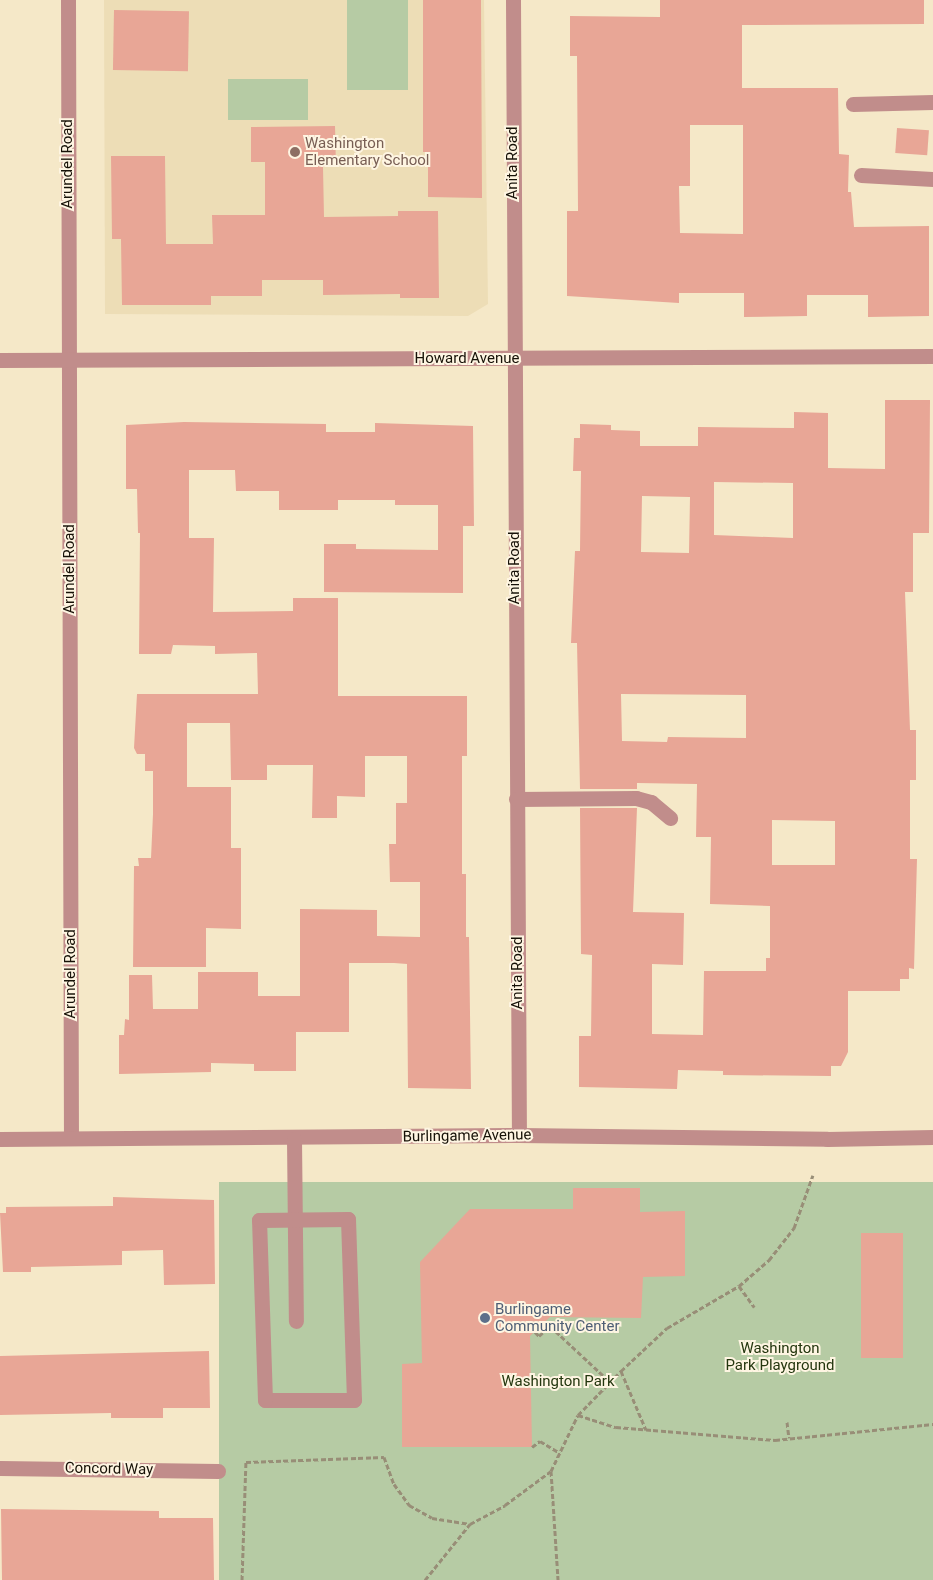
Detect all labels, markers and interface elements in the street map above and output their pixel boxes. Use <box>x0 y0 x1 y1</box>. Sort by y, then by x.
street label: Arundel Road <box>59 119 77 209</box>
street label: Anita Road <box>504 127 522 199</box>
place label: Washington Elementary School <box>305 134 429 169</box>
marker: Washington Elementary School <box>289 146 301 158</box>
street label: Howard Avenue <box>415 350 519 368</box>
street label: Arundel Road <box>61 524 79 614</box>
street label: Anita Road <box>506 532 524 604</box>
street label: Arundel Road <box>62 929 80 1019</box>
street label: Anita Road <box>509 937 527 1009</box>
street label: Burlingame Avenue <box>402 1126 532 1146</box>
place label: Burlingame Community Center <box>495 1300 619 1335</box>
marker: Burlingame Community Center <box>479 1312 491 1324</box>
park label: Washington Park Playground <box>725 1339 835 1374</box>
park label: Washington Park <box>501 1373 615 1391</box>
street label: Concord Way <box>65 1459 153 1479</box>

